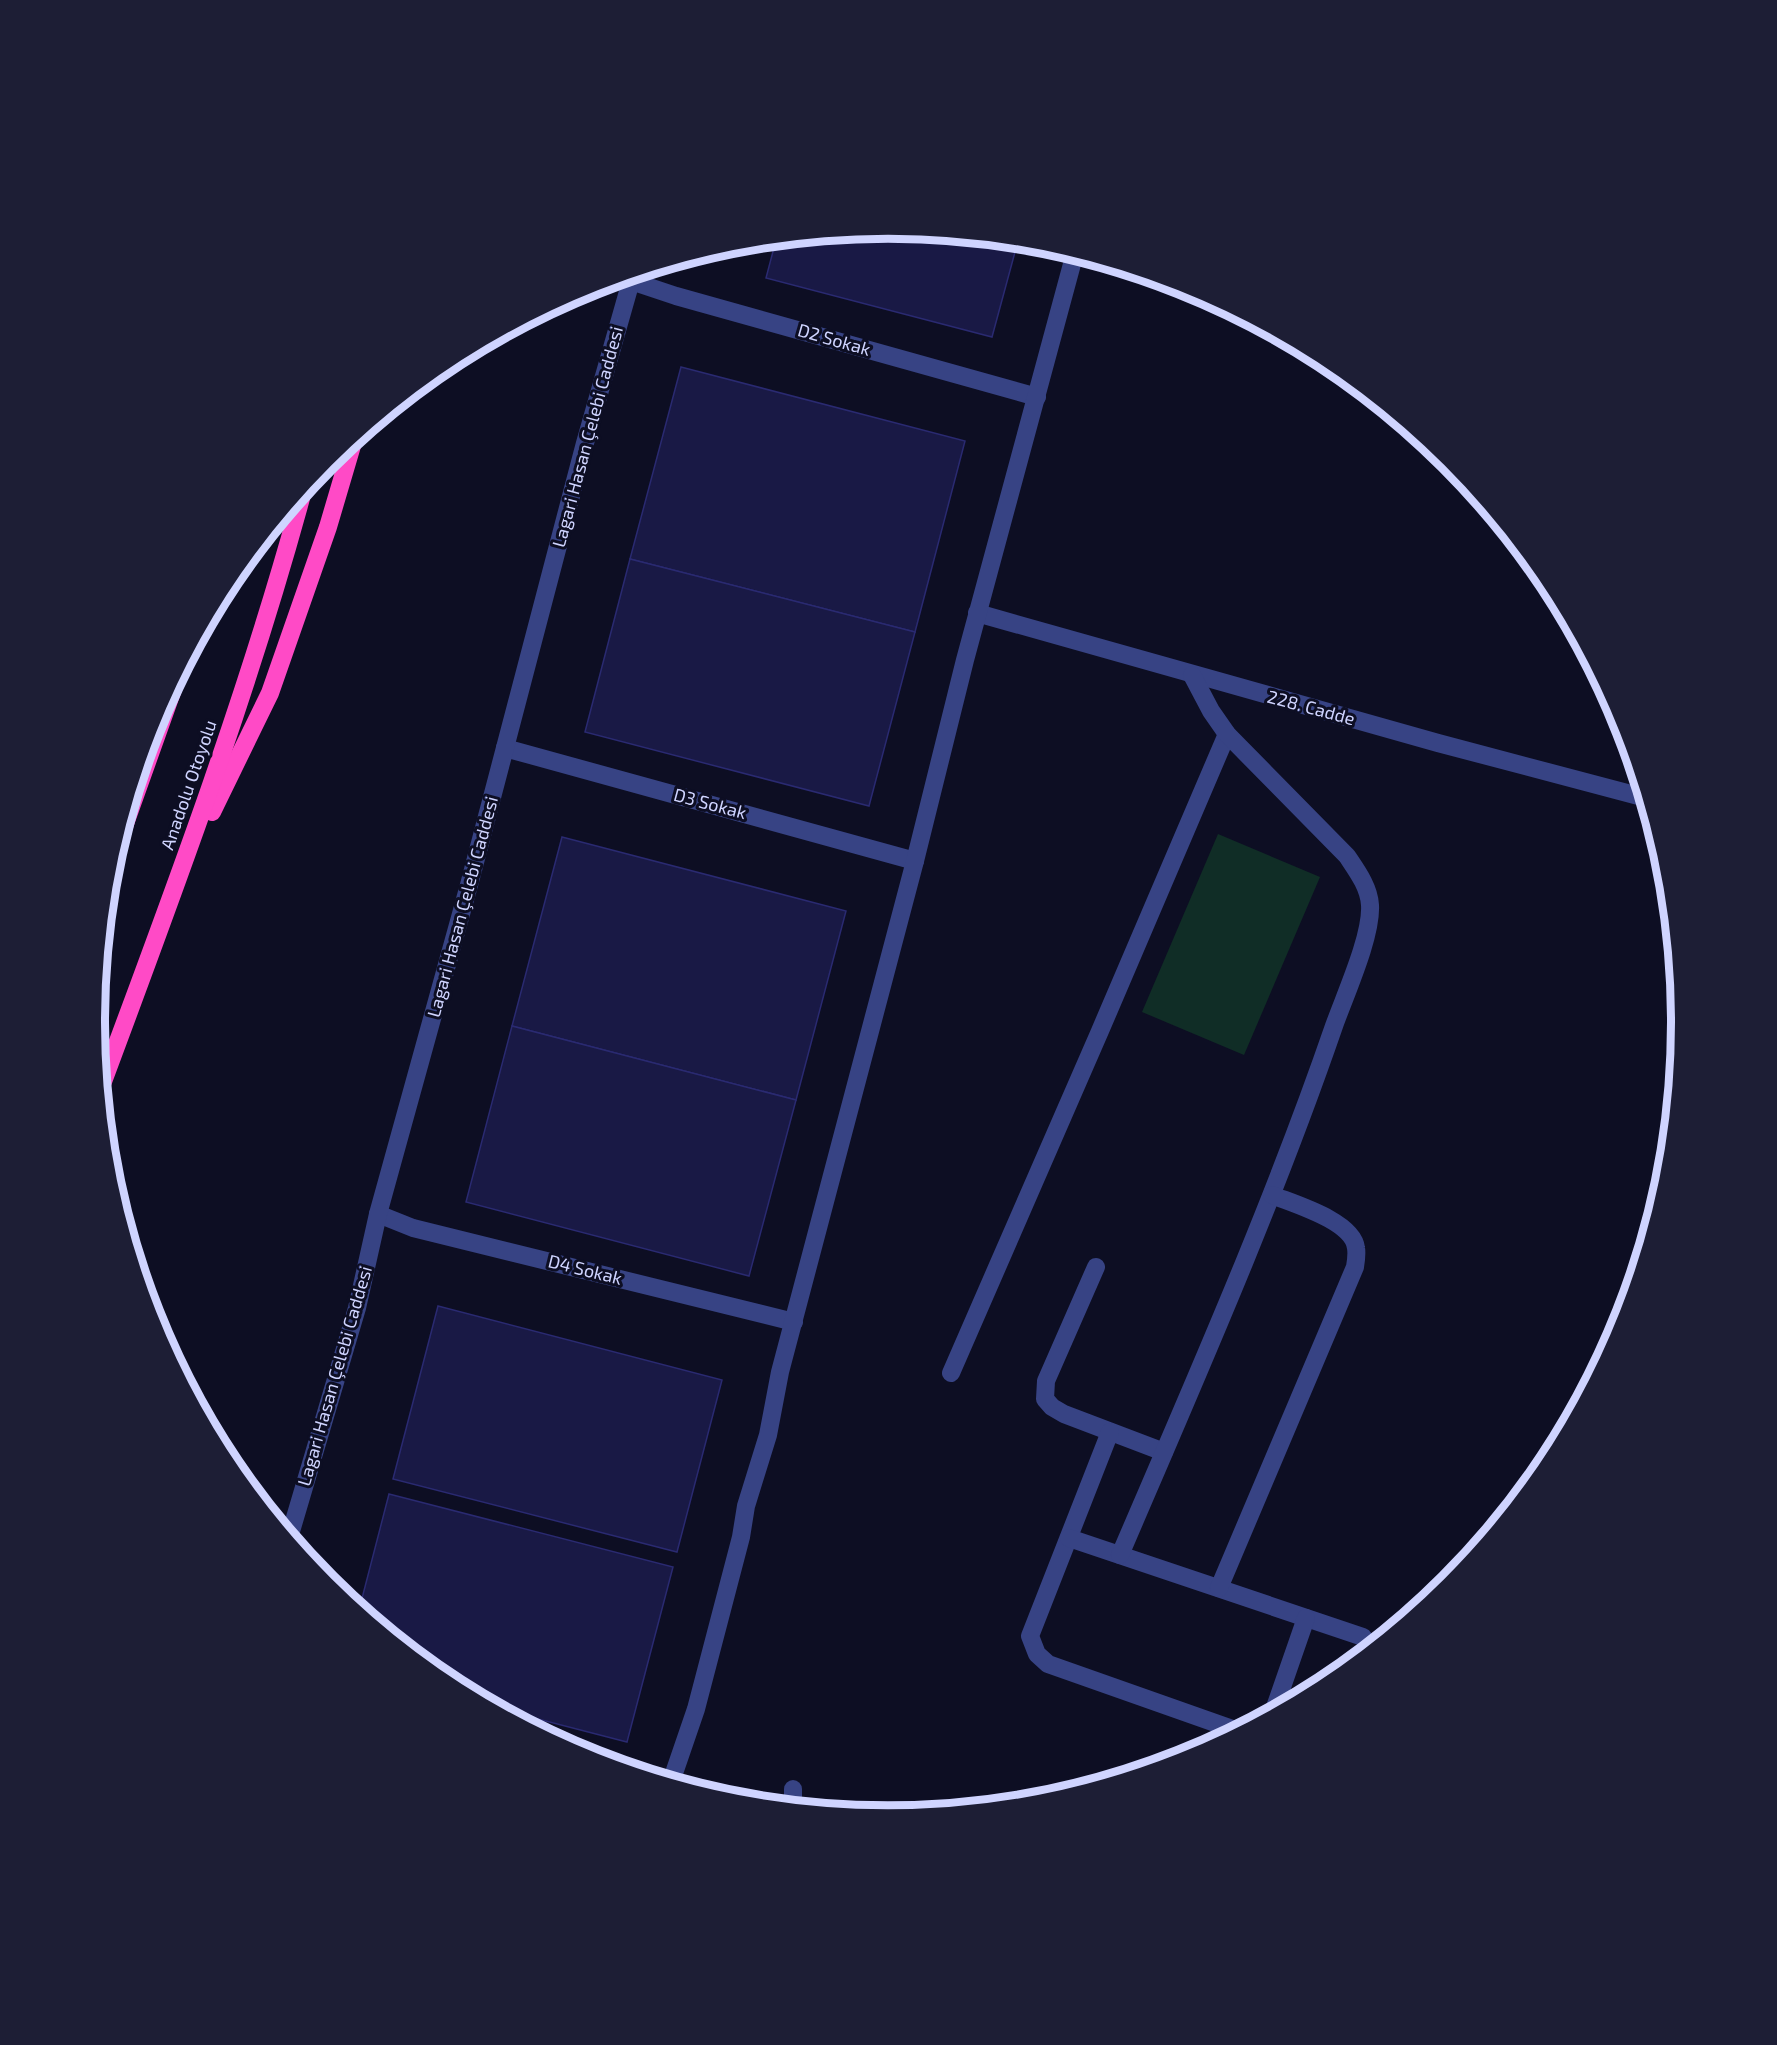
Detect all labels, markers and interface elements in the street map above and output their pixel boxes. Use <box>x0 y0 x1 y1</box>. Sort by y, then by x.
street label: D2 Sokak <box>795 318 873 360</box>
street label: Lagari Hasan Çelebi Caddesi <box>547 324 628 550</box>
street label: 228. Cadde <box>1265 685 1357 729</box>
street label: Anadolu Otoyolu <box>156 717 221 853</box>
street label: D3 Sokak <box>671 783 749 823</box>
street label: Lagari Hasan Çelebi Caddesi <box>422 794 503 1020</box>
street label: D4 Sokak <box>546 1249 625 1289</box>
street label: Lagari Hasan Çelebi Caddesi <box>292 1263 377 1489</box>

